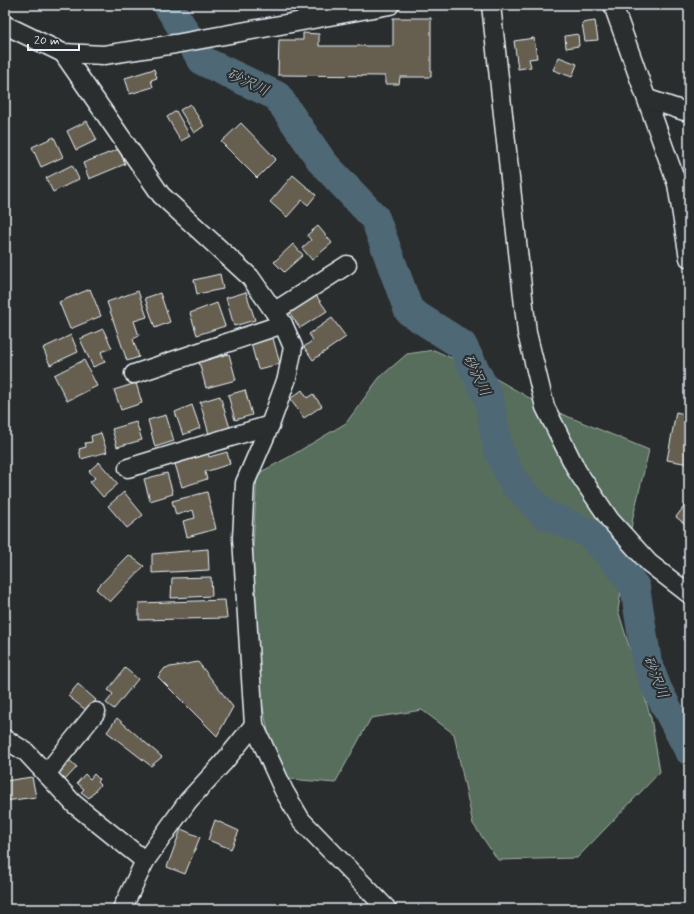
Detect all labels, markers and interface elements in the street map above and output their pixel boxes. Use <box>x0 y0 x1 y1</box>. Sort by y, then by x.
scale bar <box>28 26 79 52</box>
text: 20 m <box>34 33 60 49</box>
water label: 砂沢川 <box>223 64 272 101</box>
water label: 砂沢川 <box>457 351 495 400</box>
water label: 砂沢川 <box>637 653 673 702</box>

